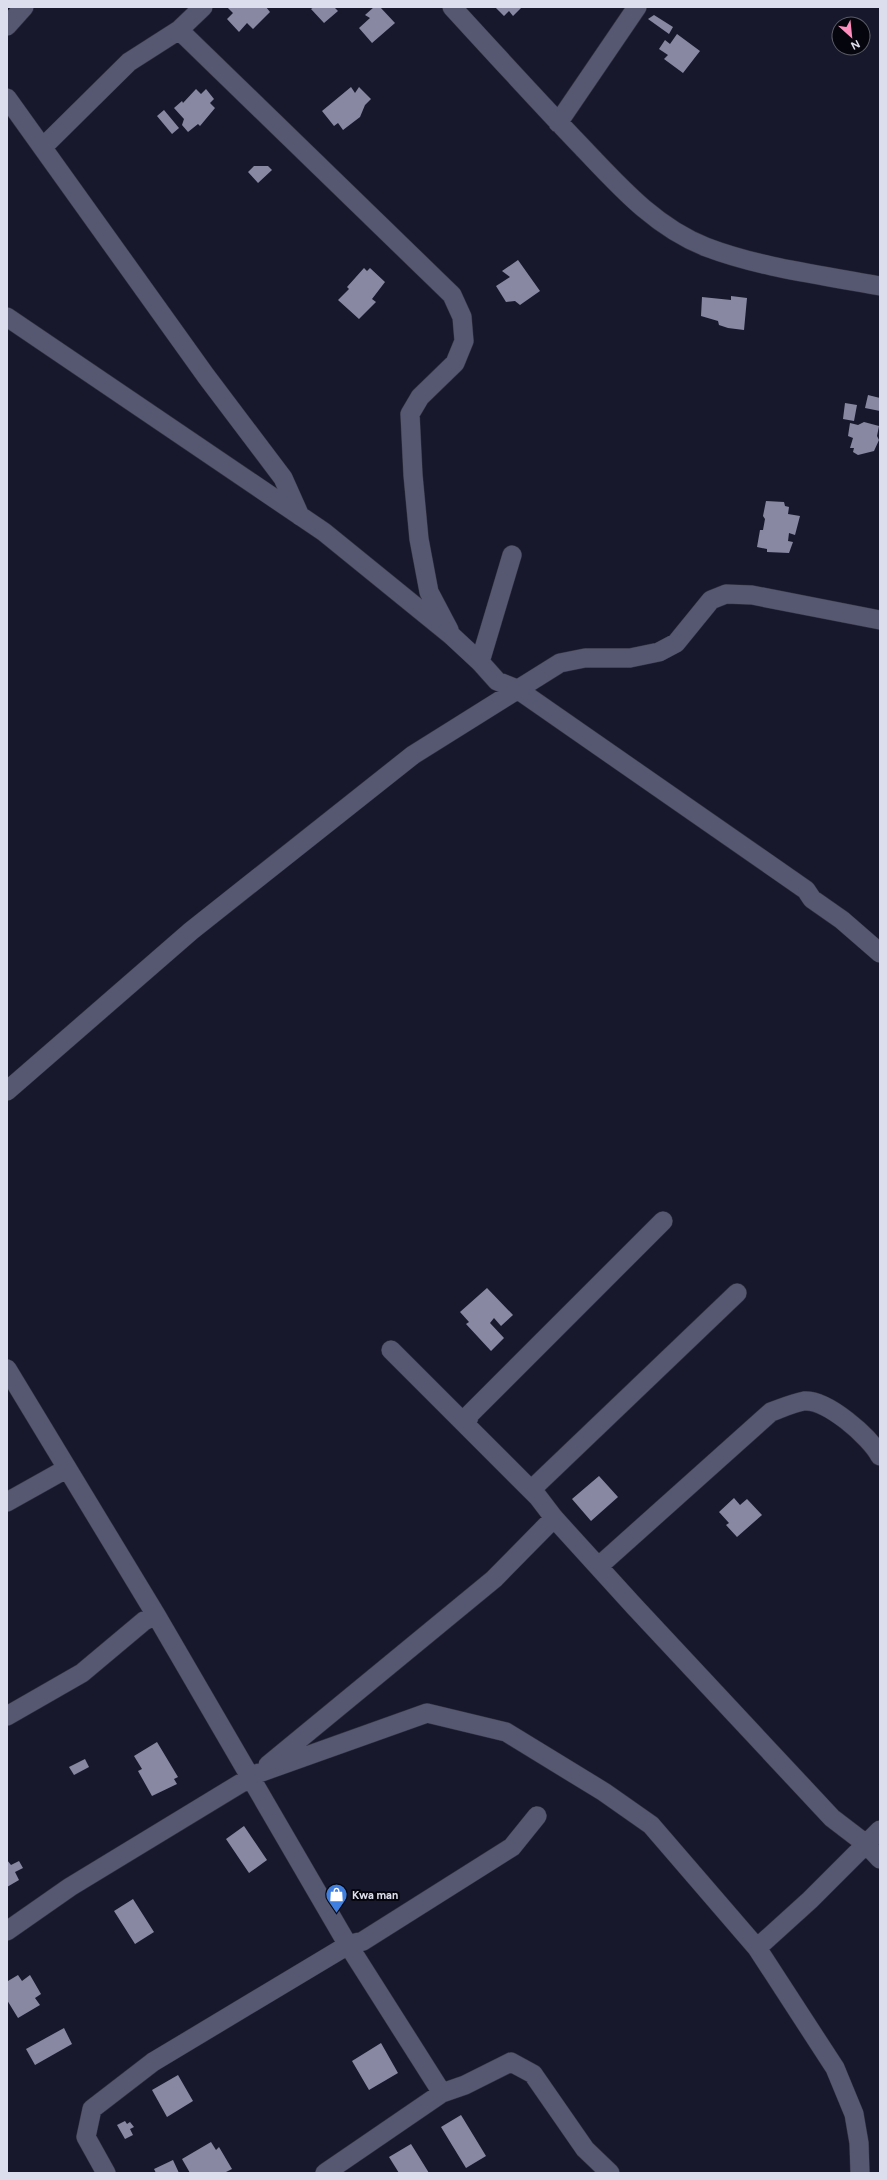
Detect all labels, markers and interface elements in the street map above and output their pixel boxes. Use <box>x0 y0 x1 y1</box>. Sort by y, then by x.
north arrow <box>831 16 871 56</box>
text: N <box>849 37 862 52</box>
shop icon: Kwa man <box>323 1882 349 1915</box>
place label: Kwa man <box>352 1889 398 1902</box>

